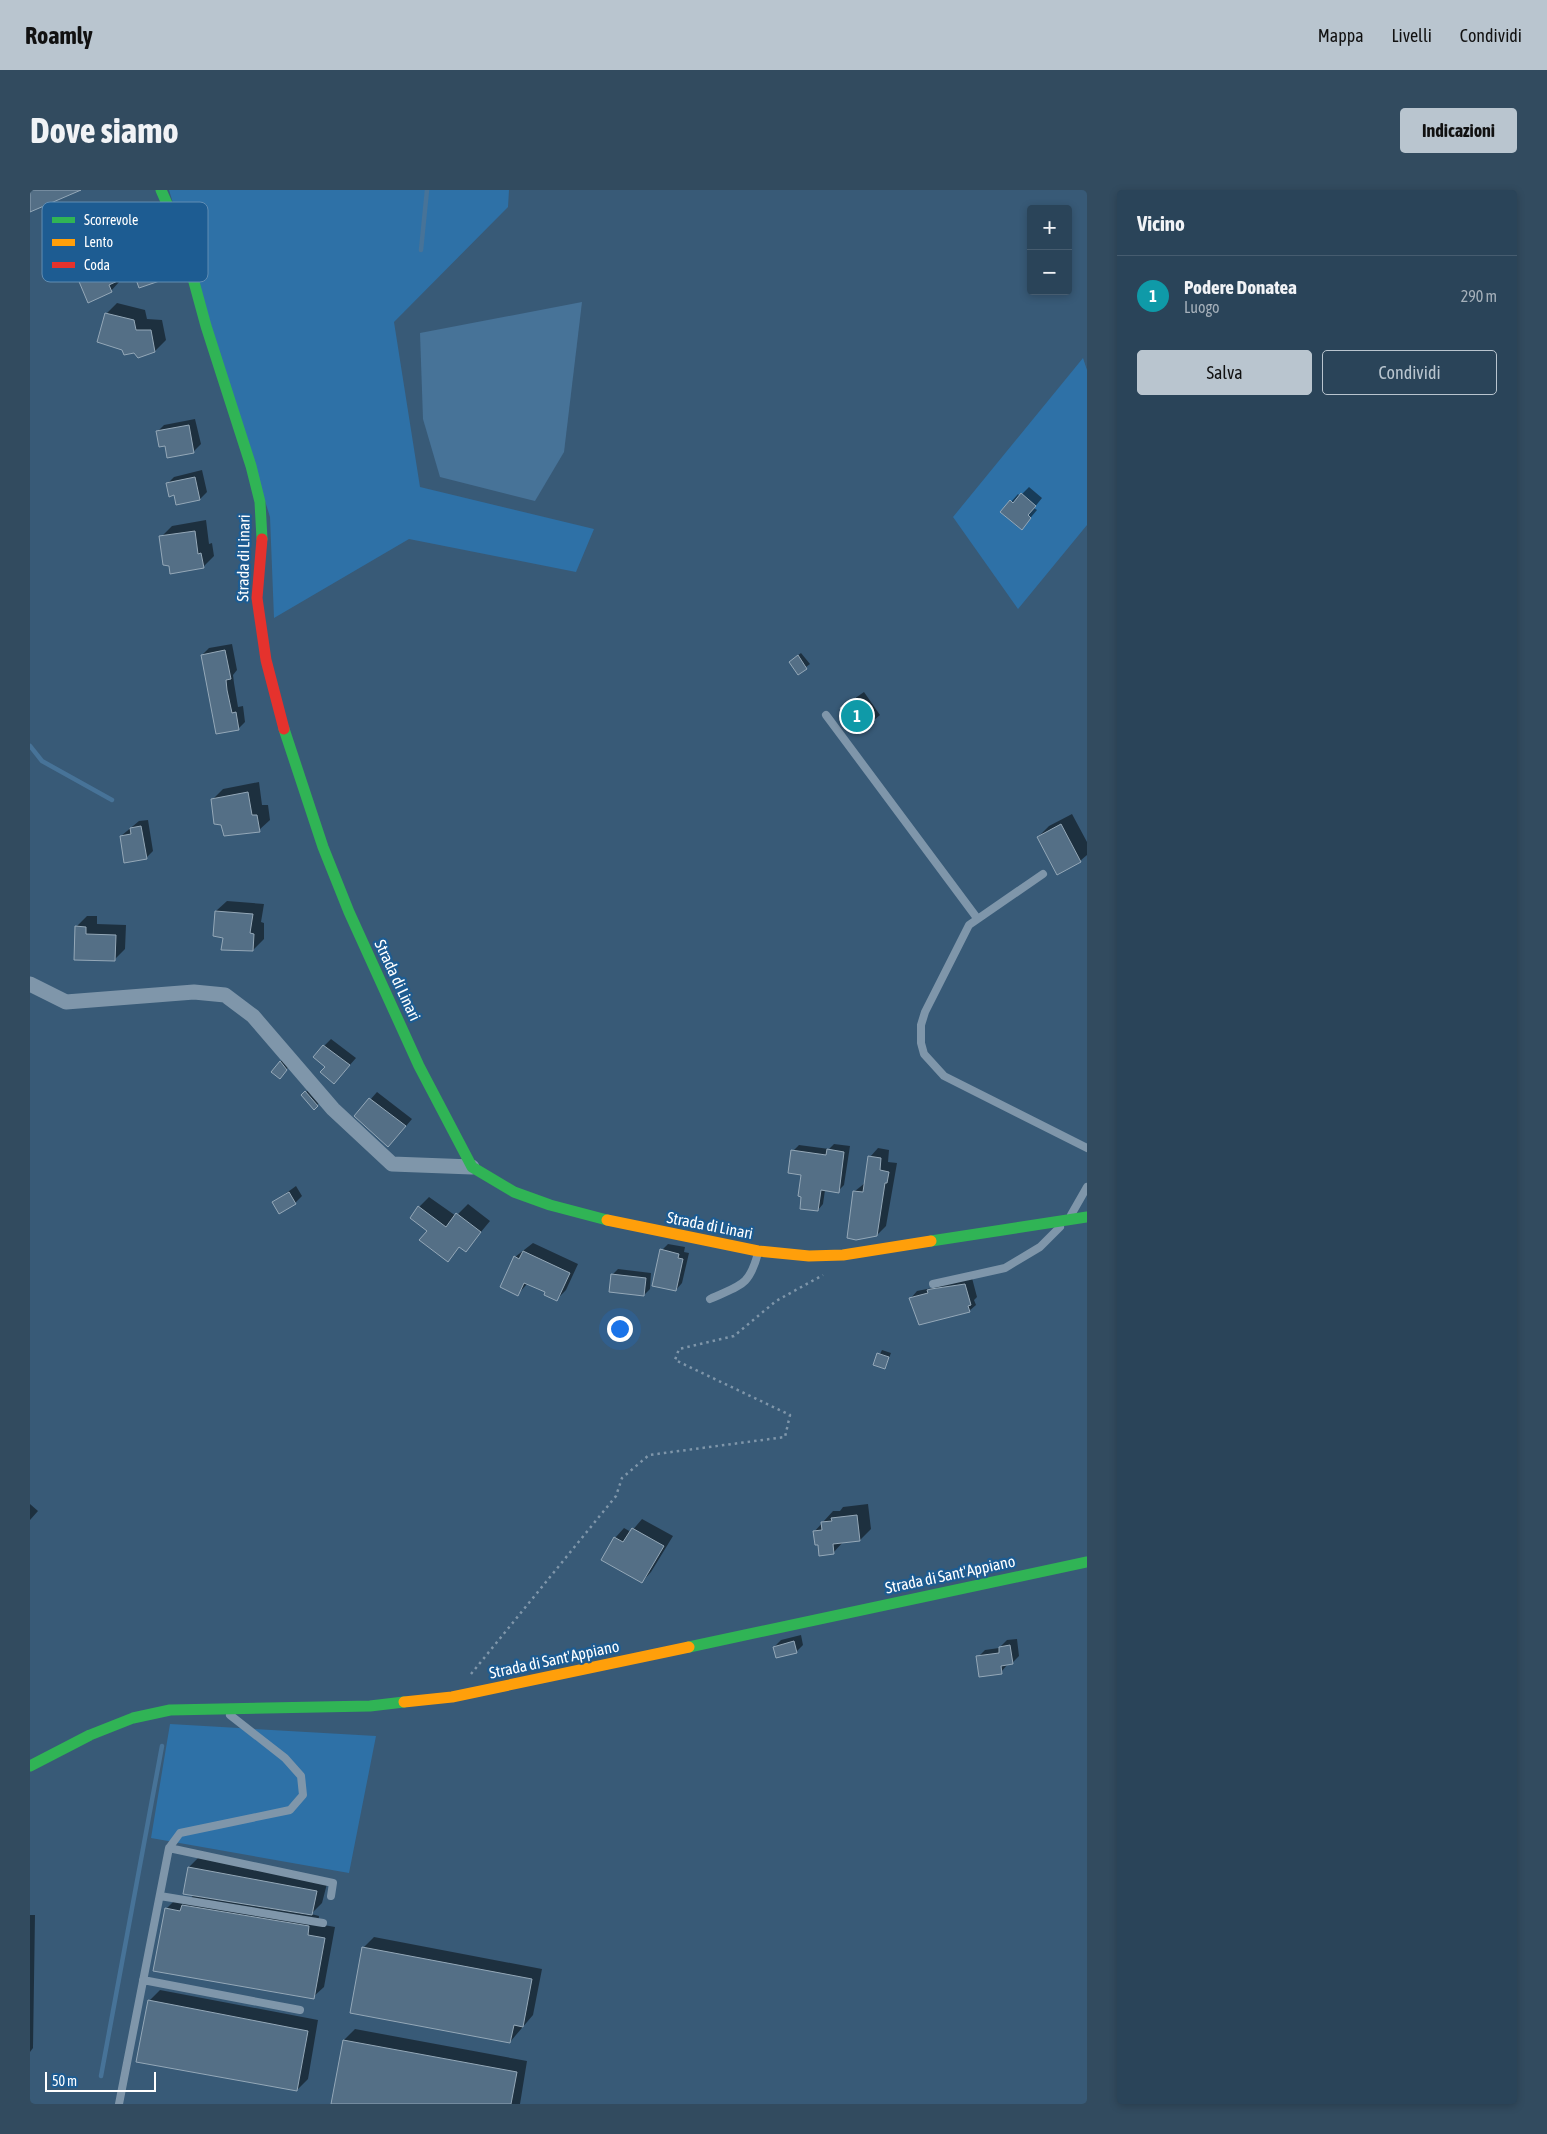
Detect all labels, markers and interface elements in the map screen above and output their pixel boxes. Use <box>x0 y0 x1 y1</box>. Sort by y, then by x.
text: Roamly <box>25 22 93 49</box>
text: Mappa <box>1318 25 1364 46</box>
text: Livelli <box>1392 25 1432 46</box>
text: Condividi <box>1460 25 1522 46</box>
button: Indicazioni <box>1400 108 1517 153</box>
text: Dove siamo <box>30 110 179 150</box>
legend <box>42 202 208 282</box>
map controls <box>1027 205 1072 295</box>
button: + <box>1027 205 1072 250</box>
text: Vicino <box>1137 211 1185 235</box>
text: Scorrevole <box>84 212 138 228</box>
text: Lento <box>84 234 113 250</box>
button: − <box>1027 250 1072 295</box>
text: Coda <box>84 257 110 273</box>
text: Podere Donatea <box>1184 276 1297 298</box>
text: 1 <box>1149 287 1157 305</box>
text: 290 m <box>1461 287 1497 305</box>
text: Luogo <box>1184 298 1220 316</box>
button: Salva <box>1137 350 1312 395</box>
button: Condividi <box>1322 350 1497 395</box>
street label: Strada di Linari <box>233 514 253 602</box>
pin: 1 <box>841 697 873 735</box>
street label: Strada di Linari <box>371 937 425 1023</box>
street label: Strada di Linari <box>665 1208 755 1242</box>
your location <box>607 1316 633 1342</box>
street label: Strada di Sant'Appiano <box>883 1551 1017 1598</box>
street label: Strada di Sant'Appiano <box>487 1636 621 1683</box>
scale bar <box>45 2069 156 2092</box>
text: 50 m <box>52 2073 77 2089</box>

